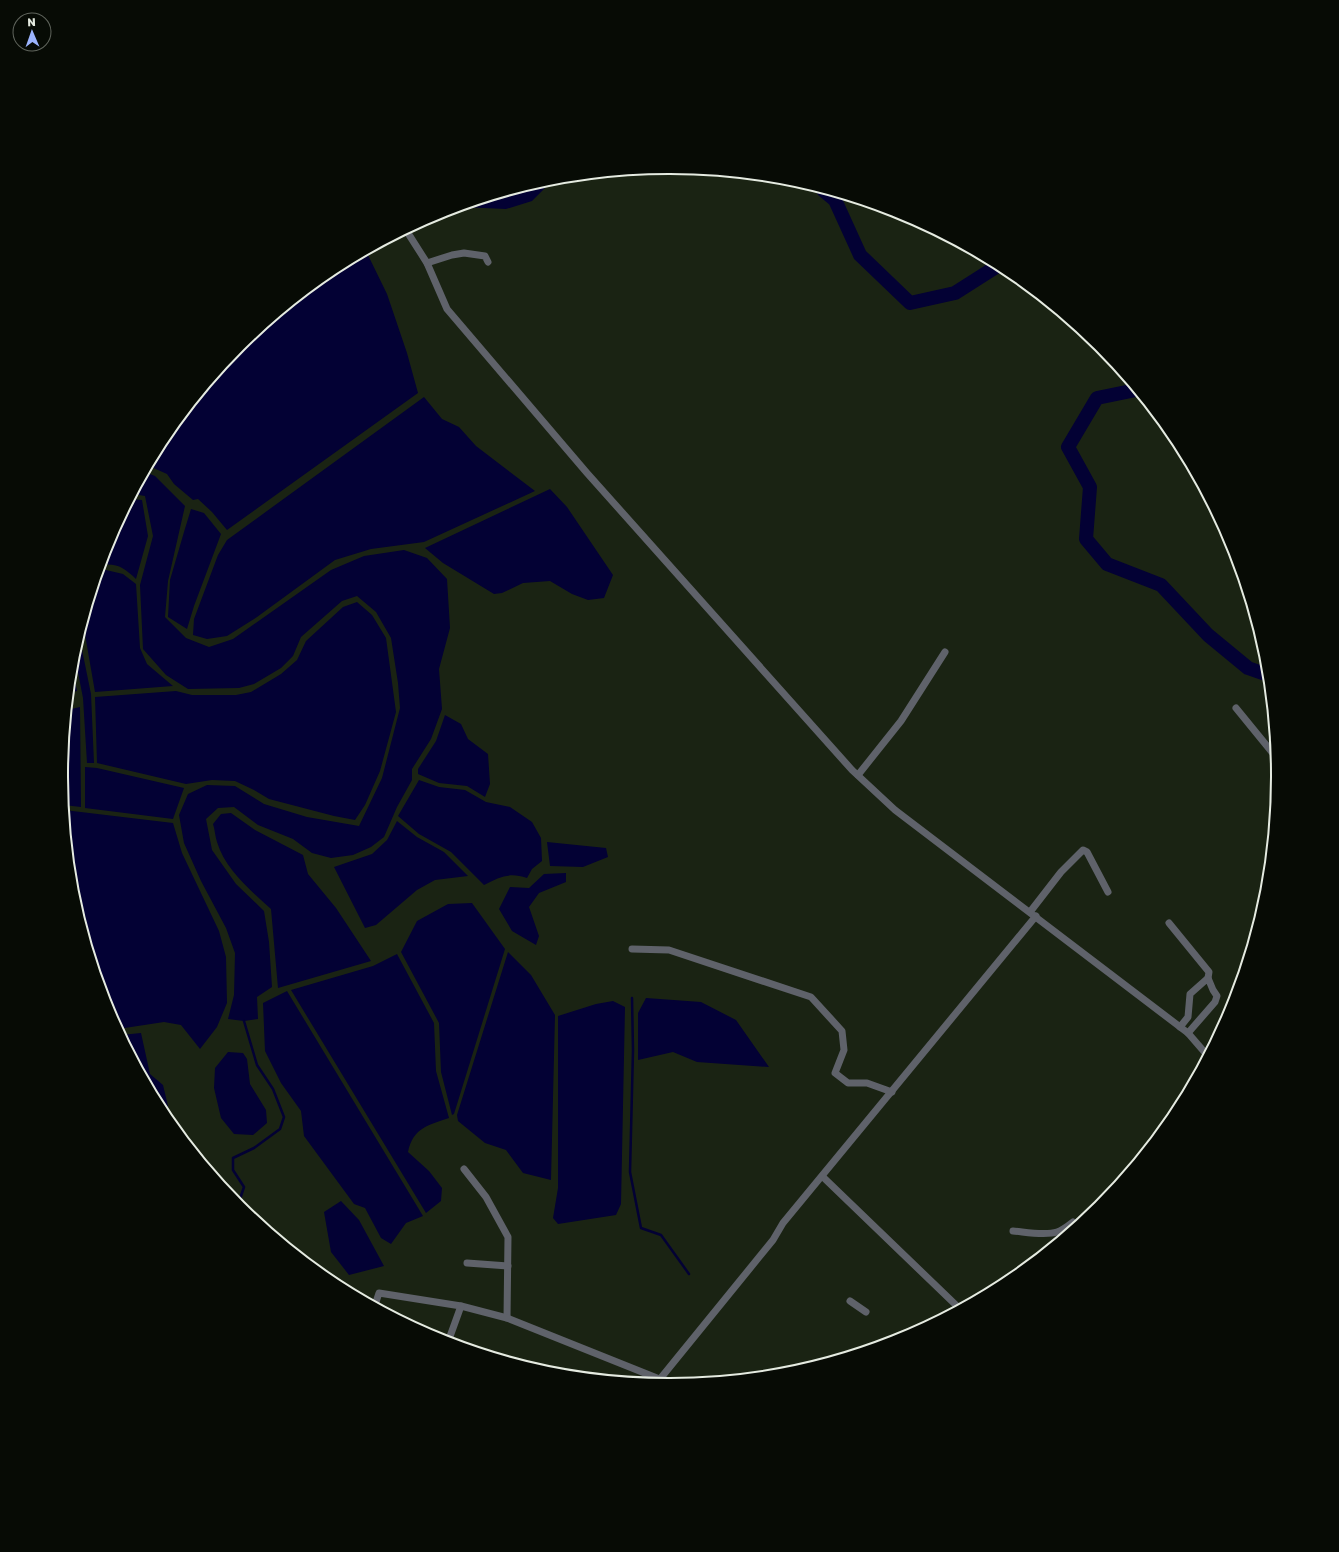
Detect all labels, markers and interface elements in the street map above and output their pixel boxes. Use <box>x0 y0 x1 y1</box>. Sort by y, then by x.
north arrow <box>12 12 52 52</box>
text: N <box>27 15 36 28</box>

